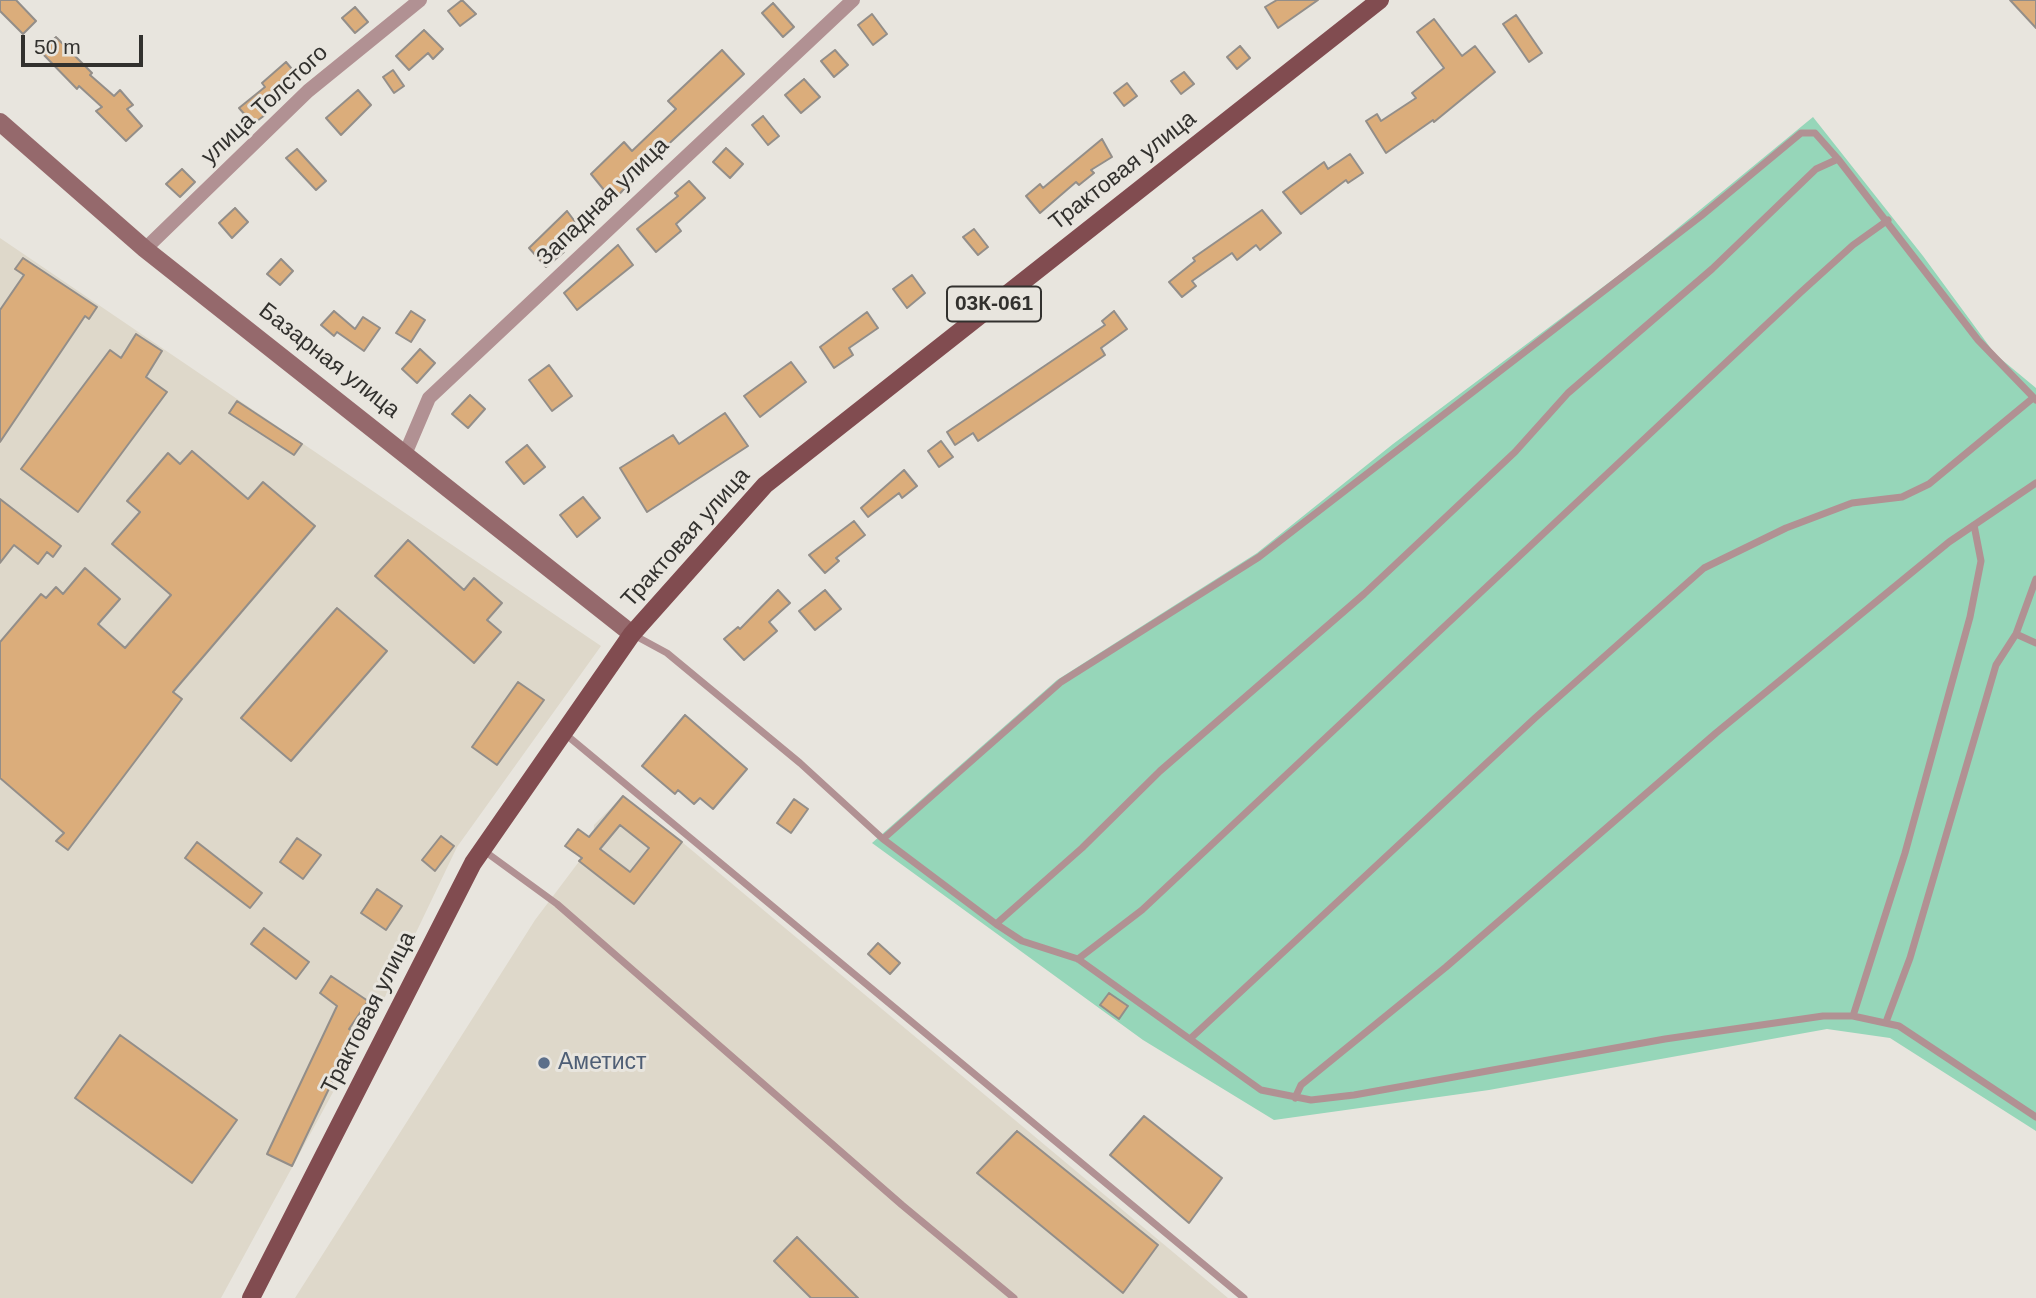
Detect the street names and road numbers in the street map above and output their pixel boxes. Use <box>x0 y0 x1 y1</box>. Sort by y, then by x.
street label: улица Толстого <box>196 39 334 171</box>
street label: Трактовая улица <box>1044 105 1202 237</box>
street label: Западная улица <box>531 132 675 272</box>
road number: 03К-061 <box>947 286 1041 322</box>
street label: Базарная улица <box>253 297 405 425</box>
street label: Трактовая улица <box>616 462 756 614</box>
street label: Трактовая улица <box>316 927 422 1099</box>

